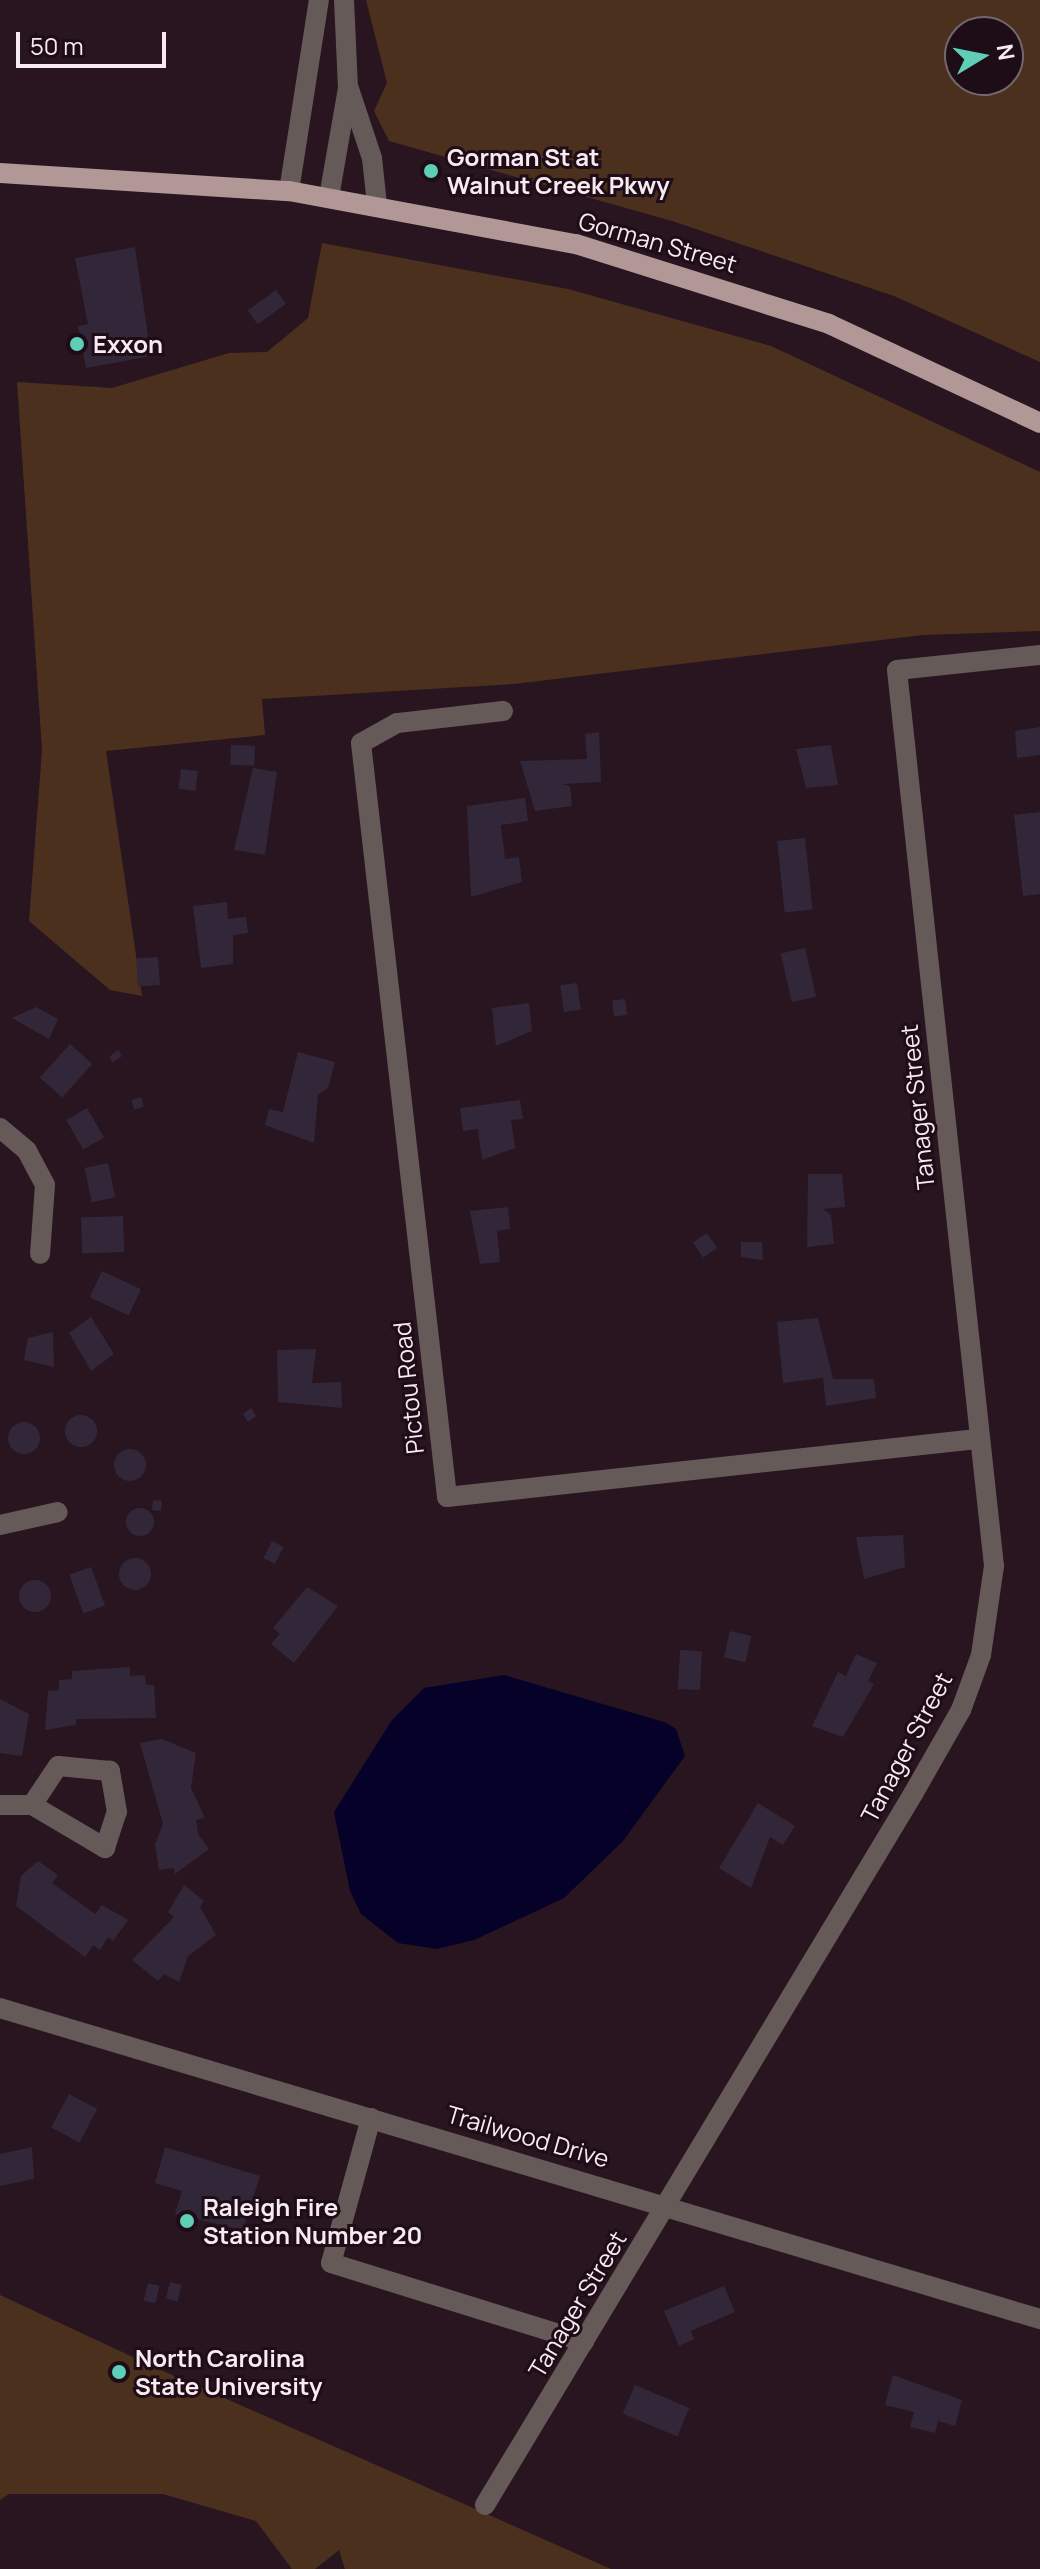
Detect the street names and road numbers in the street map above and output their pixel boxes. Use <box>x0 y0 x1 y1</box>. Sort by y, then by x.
street label: Gorman Street <box>576 206 740 278</box>
street label: Tanager Street <box>894 1023 940 1191</box>
street label: Pictou Road <box>387 1321 429 1455</box>
street label: Tanager Street <box>854 1667 958 1827</box>
street label: Trailwood Drive <box>444 2099 612 2173</box>
street label: Tanager Street <box>522 2226 632 2382</box>

